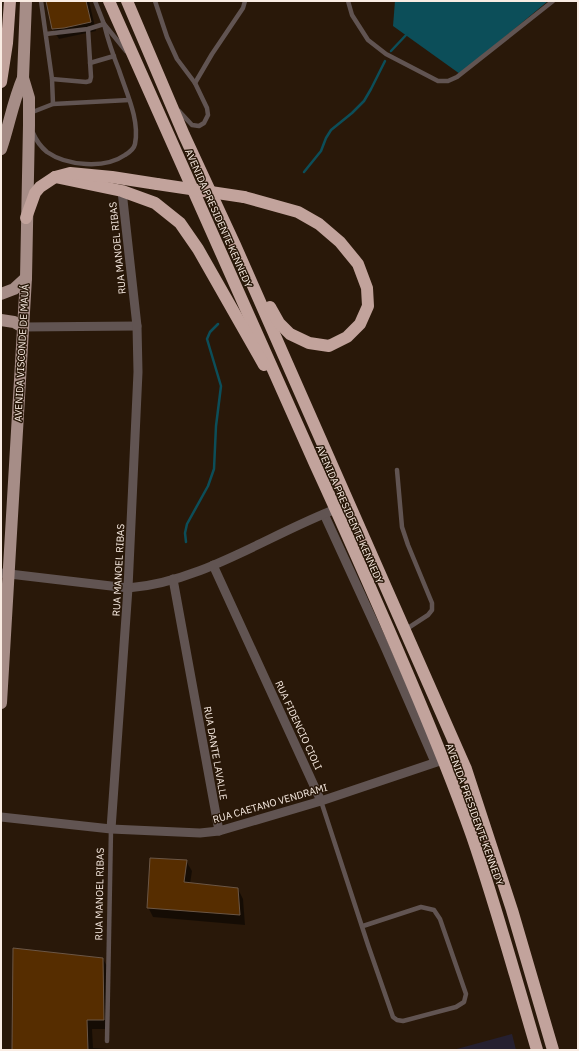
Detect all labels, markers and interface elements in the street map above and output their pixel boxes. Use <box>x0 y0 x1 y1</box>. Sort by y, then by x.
street label: AVENIDA PRESIDENTE KENNEDY <box>182 147 255 290</box>
street label: RUA MANOEL RIBAS <box>106 201 129 295</box>
street label: AVENIDA VISCONDE DE MAUÁ <box>11 283 32 422</box>
street label: AVENIDA PRESIDENTE KENNEDY <box>313 443 386 586</box>
street label: RUA MANOEL RIBAS <box>110 523 127 617</box>
street label: RUA FIDENCIO CIOLI <box>272 679 325 772</box>
street label: RUA DANTE LAVALLE <box>201 705 230 801</box>
street label: AVENIDA PRESIDENTE KENNEDY <box>443 741 506 887</box>
street label: RUA CAETANO VENDRAMI <box>211 781 329 826</box>
street label: RUA MANOEL RIBAS <box>92 847 107 940</box>

